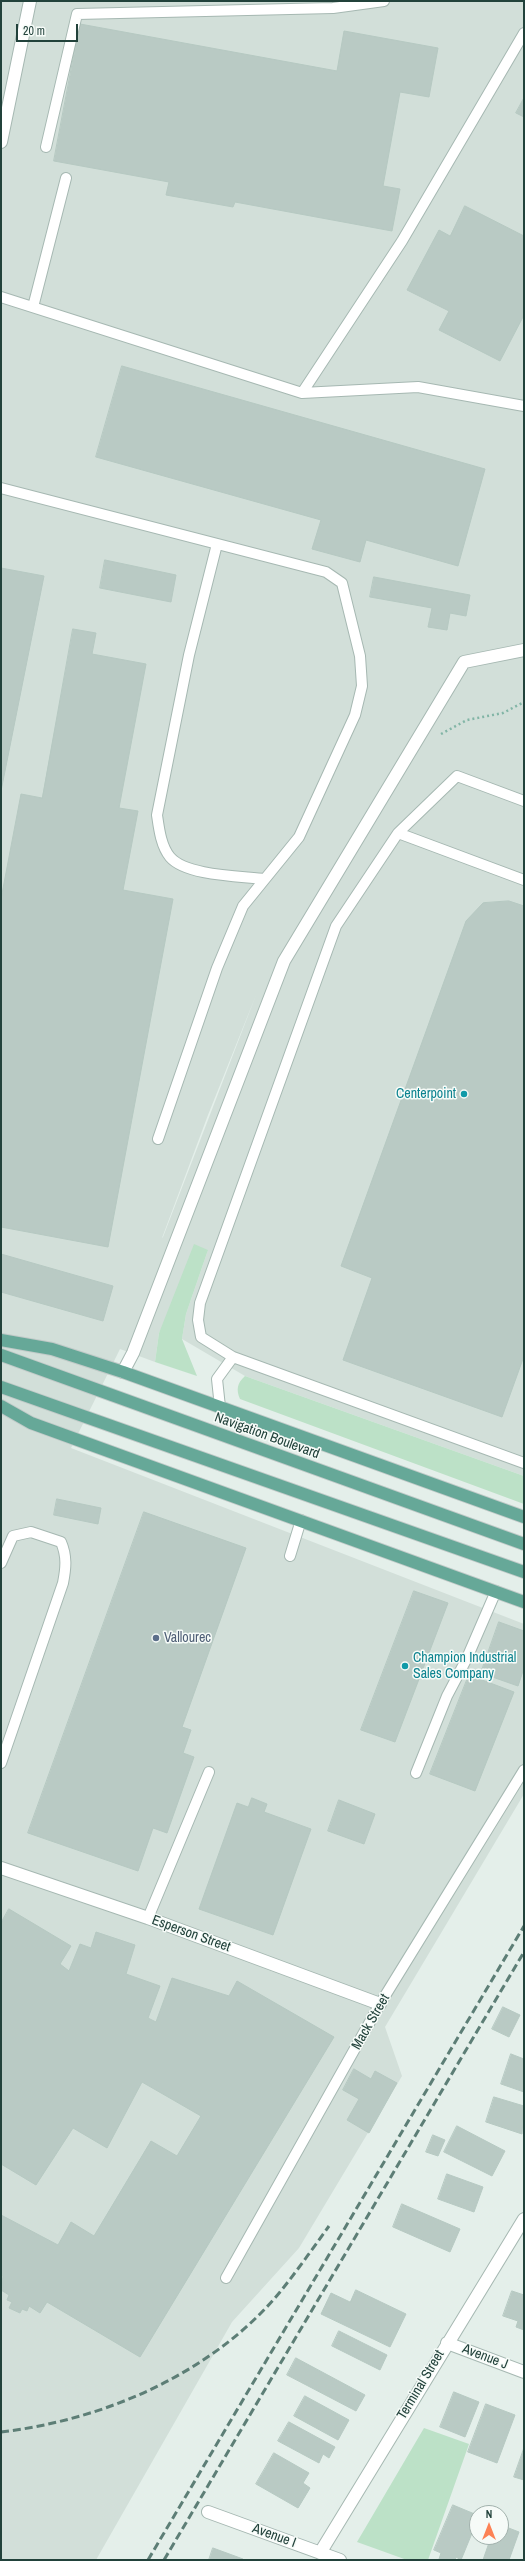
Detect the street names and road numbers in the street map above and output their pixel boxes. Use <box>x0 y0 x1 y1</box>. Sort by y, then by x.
street label: Navigation Boulevard <box>212 1409 322 1463</box>
street label: Esperson Street <box>149 1912 233 1956</box>
street label: Mack Street <box>348 1991 394 2053</box>
street label: Avenue J <box>460 2341 510 2373</box>
street label: Terminal Street <box>394 2347 448 2423</box>
street label: Avenue I <box>250 2520 298 2552</box>

